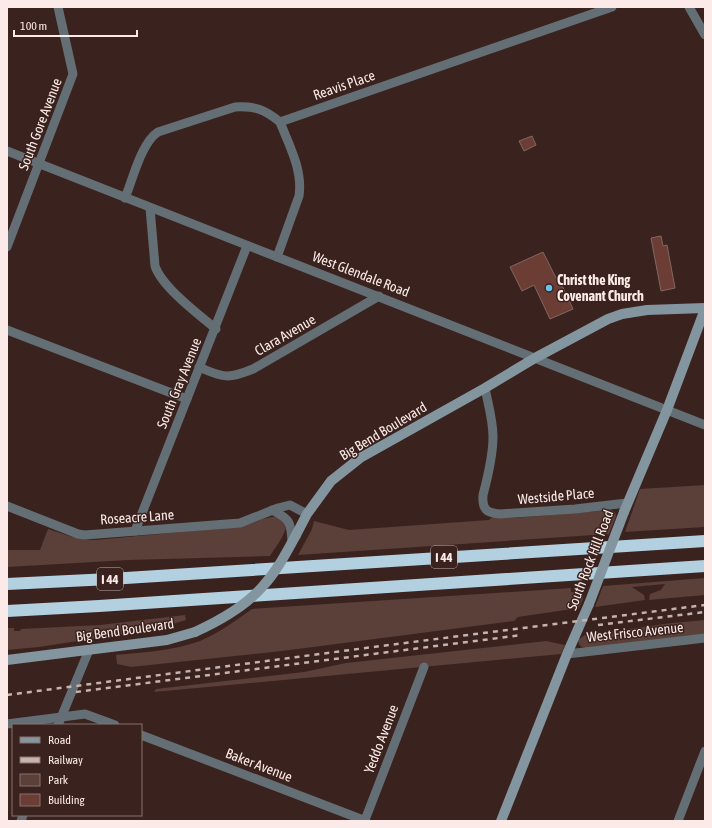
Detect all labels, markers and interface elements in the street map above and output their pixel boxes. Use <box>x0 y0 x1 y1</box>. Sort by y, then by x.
scale bar <box>14 12 137 38</box>
text: 100 m <box>20 19 47 33</box>
street label: Reavis Place <box>311 67 377 103</box>
street label: South Gore Avenue <box>15 76 65 172</box>
street label: West Glendale Road <box>310 248 412 300</box>
place label: Christ the King Covenant Church <box>557 272 644 304</box>
marker: Christ the King Covenant Church <box>544 283 554 293</box>
street label: Clara Avenue <box>252 311 318 359</box>
street label: South Gray Avenue <box>154 335 204 431</box>
street label: Big Bend Boulevard <box>337 399 429 463</box>
street label: Westside Place <box>517 485 595 507</box>
street label: Roseacre Lane <box>100 506 174 528</box>
street label: South Rock Hill Road <box>563 508 617 612</box>
road number: I 44 <box>431 546 457 568</box>
road number: I 44 <box>97 568 123 590</box>
street label: Big Bend Boulevard <box>75 615 175 645</box>
street label: West Frisco Avenue <box>586 619 684 645</box>
street label: Yeddo Avenue <box>361 702 401 776</box>
legend <box>12 724 142 816</box>
text: Road <box>48 733 71 747</box>
street label: Baker Avenue <box>223 745 295 785</box>
text: Railway <box>48 753 83 767</box>
text: Park <box>48 773 69 787</box>
text: Building <box>48 793 86 807</box>

